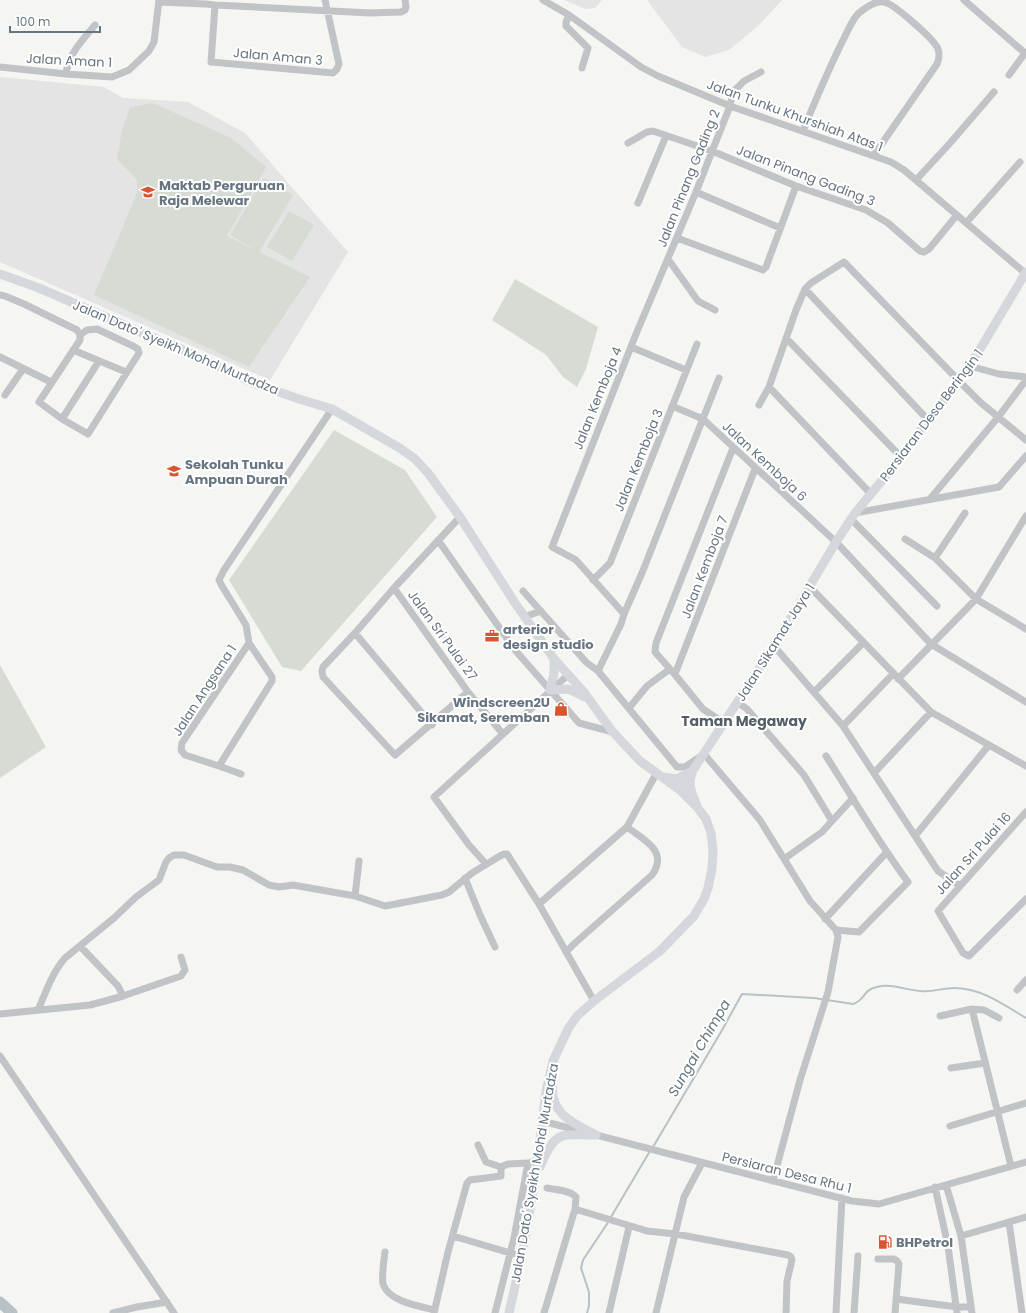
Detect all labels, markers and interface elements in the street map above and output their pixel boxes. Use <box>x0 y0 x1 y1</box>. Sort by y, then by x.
scale bar <box>10 8 100 34</box>
text: 100 m <box>16 13 50 30</box>
street label: Jalan Aman 3 <box>232 43 324 70</box>
street label: Jalan Aman 1 <box>25 49 113 72</box>
street label: Jalan Tunku Khurshiah Atas 1 <box>704 75 886 156</box>
street label: Jalan Pinang Gading 2 <box>652 107 725 250</box>
street label: Jalan Pinang Gading 3 <box>734 140 878 211</box>
place label: Maktab Perguruan Raja Melewar <box>159 176 285 210</box>
school or university icon: Maktab Perguruan Raja Melewar <box>140 184 156 200</box>
street label: Jalan Dato' Syeikh Mohd Murtadza <box>70 295 282 400</box>
street label: Jalan Kemboja 4 <box>568 344 627 452</box>
street label: Persiaran Desa Beringin 1 <box>875 345 988 485</box>
street label: Jalan Kemboja 3 <box>609 406 668 514</box>
street label: Jalan Kemboja 6 <box>718 417 811 506</box>
place label: Sekolah Tunku Ampuan Durah <box>185 455 288 489</box>
school or university icon: Sekolah Tunku Ampuan Durah <box>166 463 182 479</box>
street label: Jalan Kemboja 7 <box>676 513 733 621</box>
street label: Jalan Sikamat Jaya 1 <box>731 580 819 705</box>
street label: Jalan Sri Pulai 27 <box>403 586 482 684</box>
place label: arterior design studio <box>503 620 594 654</box>
office icon: arterior design studio <box>484 628 500 644</box>
street label: Jalan Angsana 1 <box>168 641 241 740</box>
place label: Windscreen2U Sikamat, Seremban <box>417 693 550 727</box>
shop icon: Windscreen2U Sikamat, Seremban <box>553 701 569 717</box>
district label: Taman Megaway <box>681 711 807 731</box>
street label: Jalan Sri Pulai 16 <box>931 808 1016 899</box>
water label: Sungai Chimpa <box>663 995 735 1100</box>
street label: Jalan Dato' Syeikh Mohd Murtadza <box>506 1062 563 1284</box>
street label: Persiaran Desa Rhu 1 <box>720 1147 854 1198</box>
place label: BHPetrol <box>896 1233 953 1252</box>
fuel station icon: BHPetrol <box>877 1234 893 1250</box>

